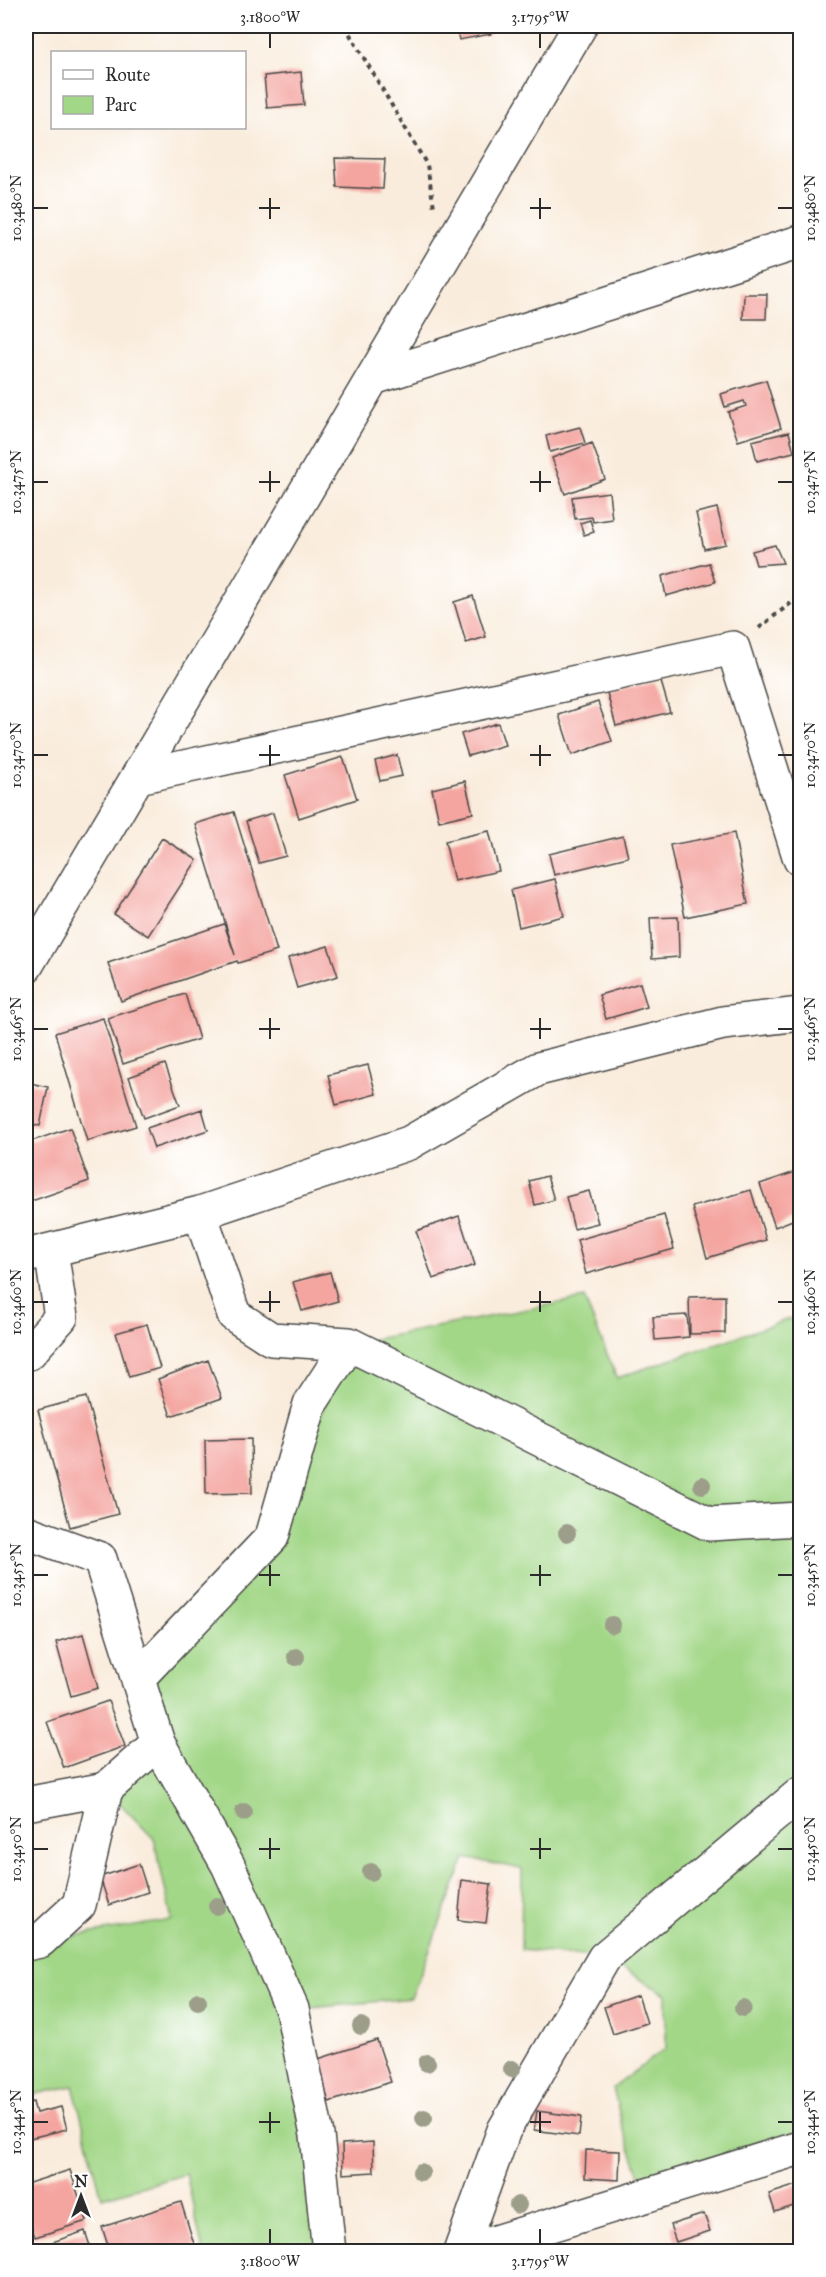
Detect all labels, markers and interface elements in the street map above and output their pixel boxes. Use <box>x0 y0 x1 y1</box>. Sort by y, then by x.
text: 3.1800°W <box>240 8 301 26</box>
text: 3.1795°W <box>511 8 570 26</box>
legend <box>51 51 246 129</box>
text: Route <box>105 64 150 86</box>
text: Parc <box>105 94 137 116</box>
text: 10.3480°N <box>7 174 25 241</box>
text: 10.3480°N <box>801 174 819 241</box>
text: 10.3475°N <box>7 449 25 514</box>
text: 10.3475°N <box>801 449 819 514</box>
text: 10.3470°N <box>7 722 25 788</box>
text: 10.3470°N <box>801 722 819 788</box>
text: 10.3465°N <box>7 996 25 1061</box>
text: 10.3465°N <box>801 996 819 1061</box>
text: 10.3460°N <box>7 1268 25 1335</box>
text: 10.3460°N <box>801 1268 819 1335</box>
text: 10.3455°N <box>7 1543 25 1607</box>
text: 10.3455°N <box>801 1543 819 1607</box>
text: 10.3450°N <box>7 1816 25 1882</box>
text: 10.3450°N <box>801 1816 819 1882</box>
text: 10.3445°N <box>7 2089 25 2155</box>
text: 10.3445°N <box>801 2089 819 2155</box>
north arrow <box>51 2166 111 2226</box>
text: N <box>74 2172 88 2191</box>
text: 3.1800°W <box>240 2252 301 2270</box>
text: 3.1795°W <box>511 2252 570 2270</box>

